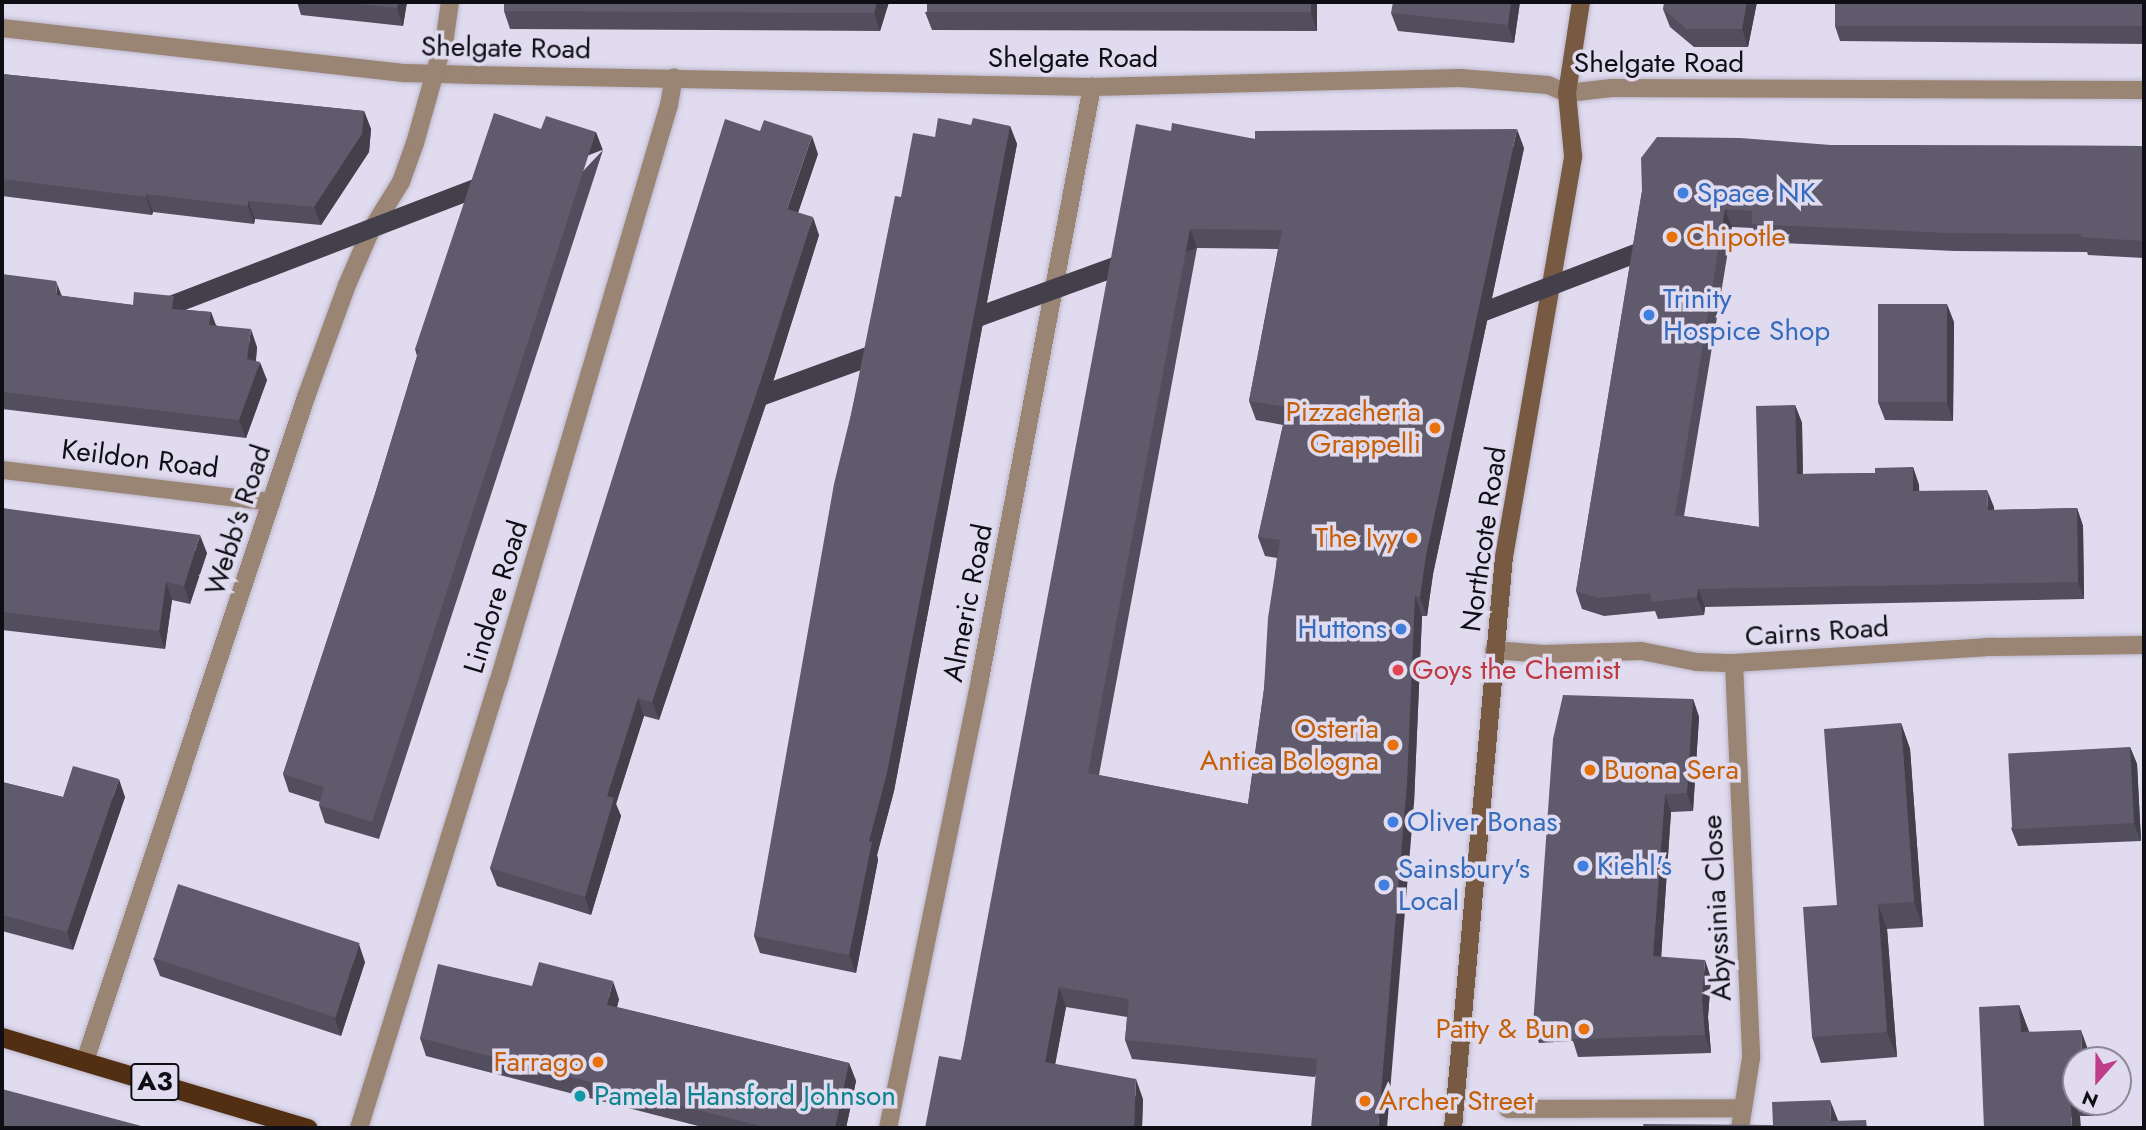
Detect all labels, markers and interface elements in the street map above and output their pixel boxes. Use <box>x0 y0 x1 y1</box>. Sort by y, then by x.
street label: Shelgate Road <box>421 30 591 66</box>
street label: Shelgate Road <box>988 41 1158 75</box>
street label: Shelgate Road <box>1574 46 1744 80</box>
place label: Space NK <box>1697 176 1815 210</box>
marker: Space NK <box>1675 185 1691 201</box>
place label: Chipotle <box>1686 220 1786 254</box>
marker: Chipotle <box>1664 229 1680 245</box>
place label: Trinity Hospice Shop <box>1663 282 1830 348</box>
marker: Trinity Hospice Shop <box>1641 307 1657 323</box>
place label: Pizzacheria Grappelli <box>1285 395 1421 461</box>
marker: Pizzacheria Grappelli <box>1427 420 1443 436</box>
street label: Keildon Road <box>60 433 220 485</box>
street label: Webb's Road <box>198 441 278 599</box>
street label: Northcote Road <box>1454 444 1514 634</box>
street label: Lindore Road <box>457 516 535 678</box>
street label: Almeric Road <box>936 521 1000 685</box>
place label: The Ivy <box>1315 521 1398 555</box>
marker: The Ivy <box>1404 530 1420 546</box>
street label: Cairns Road <box>1744 610 1890 654</box>
place label: Huttons <box>1298 612 1387 646</box>
marker: Huttons <box>1393 621 1409 637</box>
place label: Goys the Chemist <box>1412 653 1620 687</box>
marker: Goys the Chemist <box>1390 662 1406 678</box>
place label: Osteria Antica Bologna <box>1200 712 1379 778</box>
marker: Osteria Antica Bologna <box>1385 737 1401 753</box>
place label: Buona Sera <box>1604 753 1739 787</box>
marker: Buona Sera <box>1582 762 1598 778</box>
place label: Oliver Bonas <box>1407 805 1558 839</box>
marker: Oliver Bonas <box>1385 814 1401 830</box>
street label: Abyssinia Close <box>1695 814 1739 1002</box>
place label: Kiehl's <box>1597 849 1672 883</box>
place label: Sainsbury's Local <box>1398 852 1530 918</box>
marker: Kiehl's <box>1575 858 1591 874</box>
marker: Sainsbury's Local <box>1376 877 1392 893</box>
place label: Patty & Bun <box>1436 1012 1570 1046</box>
marker: Patty & Bun <box>1576 1021 1592 1037</box>
place label: Farrago <box>493 1045 584 1079</box>
north arrow <box>2062 1046 2132 1116</box>
marker: Farrago <box>590 1054 606 1070</box>
road number: A3 <box>129 1060 181 1105</box>
place label: Pamela Hansford Johnson <box>594 1079 896 1113</box>
place label: Archer Street <box>1379 1084 1534 1118</box>
text: N <box>2078 1084 2102 1115</box>
marker: Pamela Hansford Johnson <box>572 1088 588 1104</box>
marker: Archer Street <box>1357 1093 1373 1109</box>

